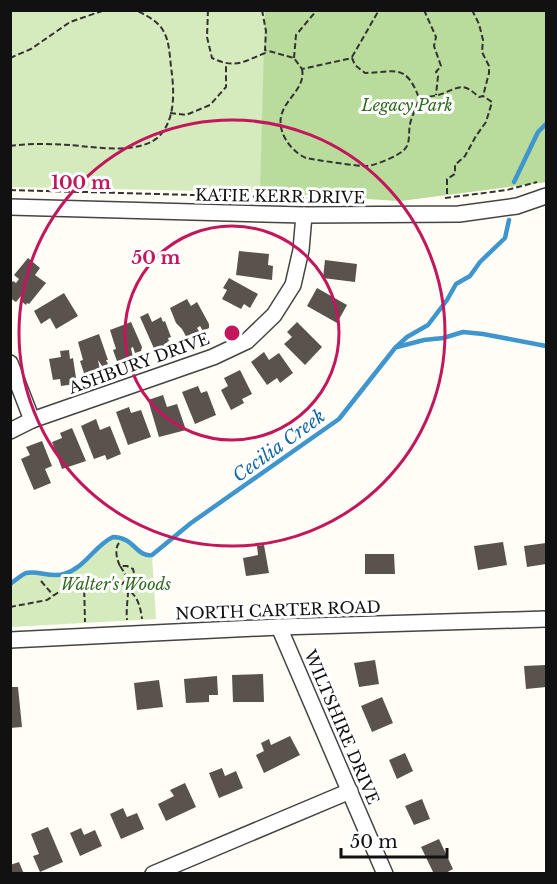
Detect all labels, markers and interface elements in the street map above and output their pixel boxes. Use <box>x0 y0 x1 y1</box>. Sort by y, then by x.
park label: Legacy Park <box>360 95 453 115</box>
text: 100 m <box>51 172 111 194</box>
street label: KATIE KERR DRIVE <box>195 185 365 207</box>
text: 50 m <box>132 247 181 269</box>
centre of rings <box>222 323 242 343</box>
street label: ASHBURY DRIVE <box>65 328 212 398</box>
water label: Cecilia Creek <box>229 405 329 487</box>
park label: Walter's Woods <box>61 574 171 594</box>
street label: NORTH CARTER ROAD <box>175 596 381 624</box>
street label: WILTSHIRE DRIVE <box>300 646 384 807</box>
scale bar <box>341 821 448 859</box>
text: 50 m <box>350 831 398 853</box>

